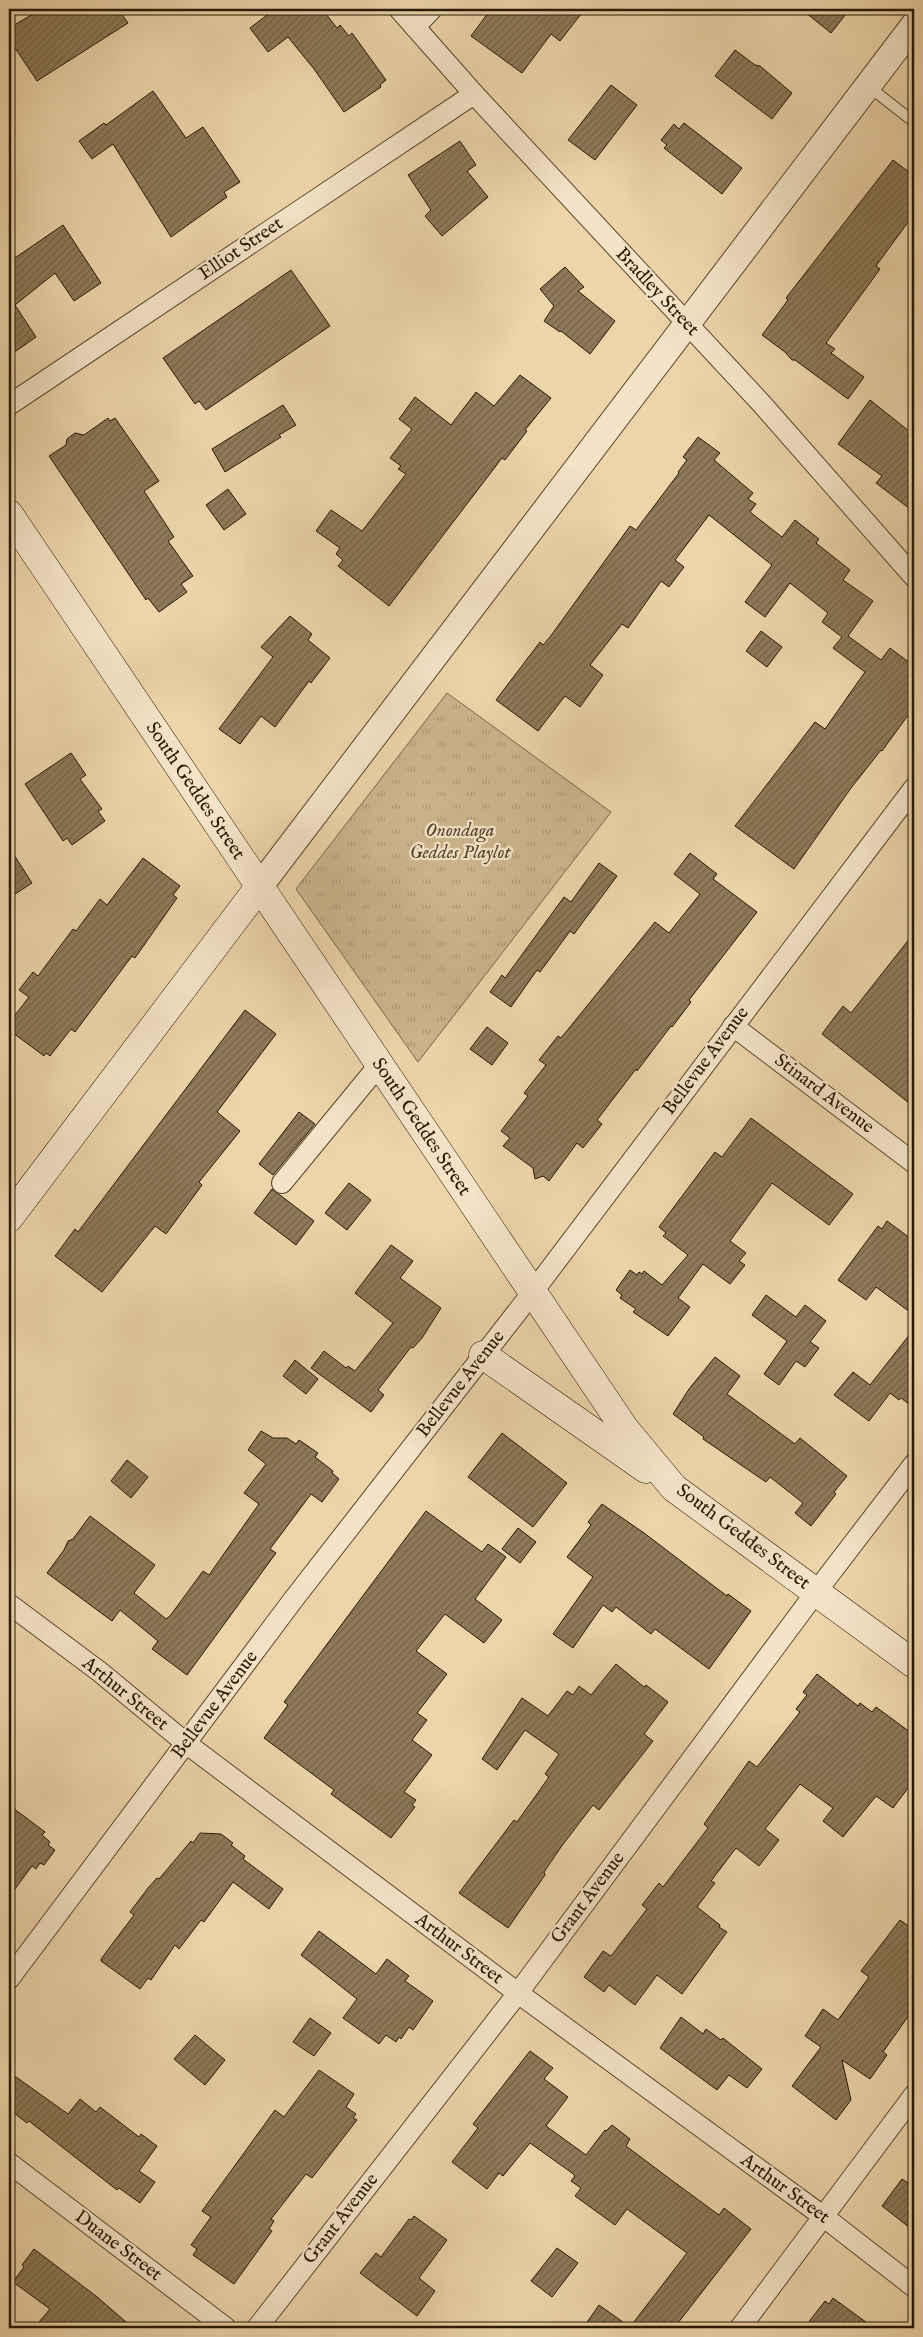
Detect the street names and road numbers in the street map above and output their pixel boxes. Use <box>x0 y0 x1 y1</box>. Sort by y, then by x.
street label: Elliot Street <box>194 212 288 286</box>
street label: Bradley Street <box>610 243 704 342</box>
street label: South Geddes Street <box>140 717 250 865</box>
street label: Bellevue Avenue <box>657 1002 755 1120</box>
street label: Stinard Avenue <box>769 1049 879 1140</box>
street label: South Geddes Street <box>366 1053 476 1201</box>
street label: Bellevue Avenue <box>412 1325 511 1442</box>
street label: South Geddes Street <box>671 1479 815 1595</box>
street label: Bellevue Avenue <box>166 1646 264 1764</box>
street label: Arthur Street <box>76 1651 174 1737</box>
street label: Grant Avenue <box>546 1847 631 1949</box>
street label: Arthur Street <box>409 1907 508 1990</box>
street label: Arthur Street <box>735 2148 835 2230</box>
street label: Grant Avenue <box>298 2168 384 2269</box>
street label: Duane Street <box>69 2205 167 2287</box>

